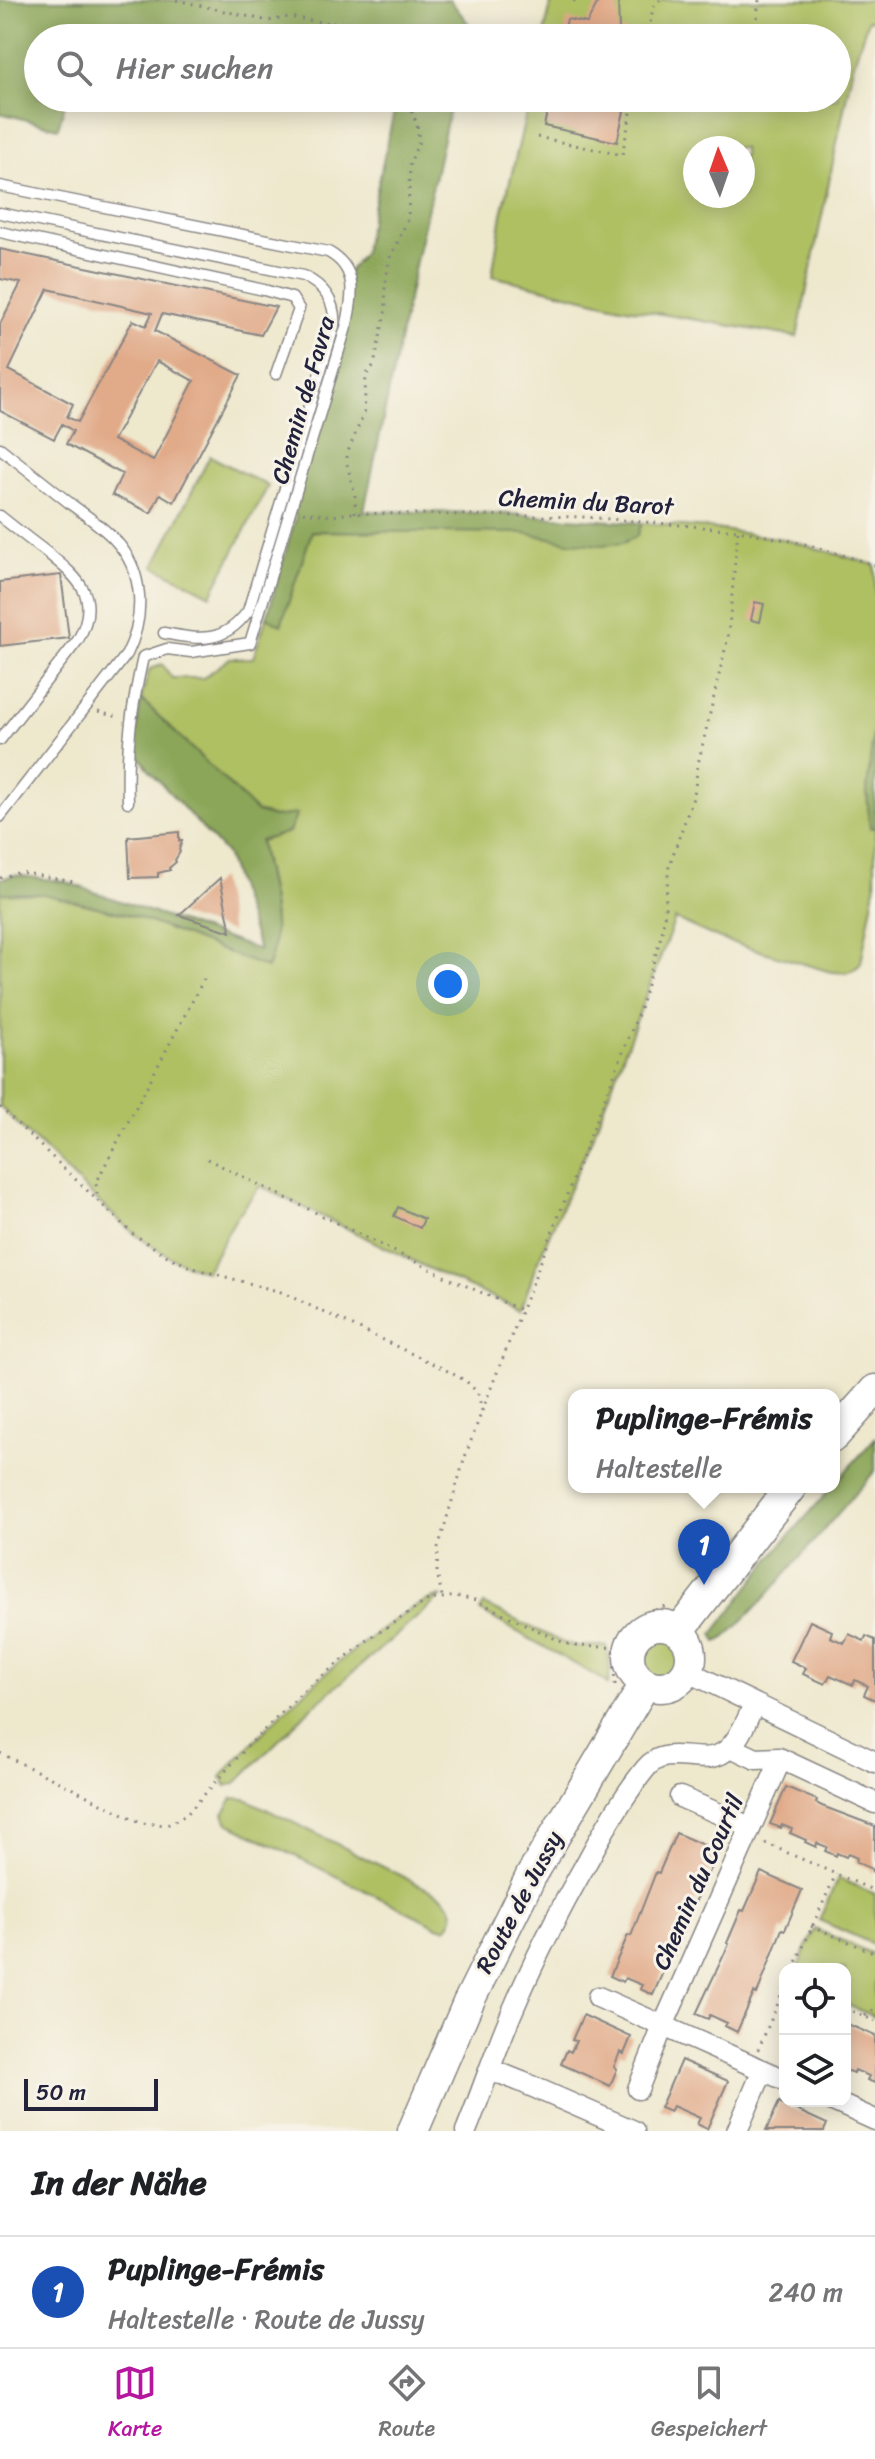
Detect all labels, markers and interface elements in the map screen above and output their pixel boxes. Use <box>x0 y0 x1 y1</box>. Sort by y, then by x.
search box <box>24 24 851 112</box>
text: Hier suchen <box>116 41 273 95</box>
icon: search <box>52 46 96 90</box>
north arrow <box>683 136 755 208</box>
street label: Chemin de Favra <box>259 310 347 489</box>
street label: Chemin du Barot <box>498 476 676 528</box>
your location <box>428 964 468 1004</box>
popup <box>568 1389 840 1493</box>
text: Puplinge-Frémis <box>596 1391 812 1445</box>
text: Haltestelle <box>596 1445 722 1491</box>
pin: 1 <box>678 1519 730 1585</box>
street label: Chemin du Courtil <box>640 1786 756 1977</box>
street label: Route de Jussy <box>464 1823 575 1981</box>
map controls <box>779 1963 851 2107</box>
button: locate <box>779 1963 851 2035</box>
button: layers <box>779 2035 851 2107</box>
text: 50 m <box>36 2073 86 2112</box>
scale bar <box>24 2075 158 2111</box>
text: In der Nähe <box>32 2153 207 2213</box>
text: Puplinge-Frémis <box>108 2242 324 2296</box>
text: 1 <box>52 2269 64 2315</box>
text: 240 m <box>769 2269 843 2315</box>
text: Haltestelle · Route de Jussy <box>108 2296 424 2342</box>
tab: Karte <box>108 2361 162 2448</box>
tab: Route <box>378 2361 435 2448</box>
tab: Gespeichert <box>651 2361 767 2448</box>

